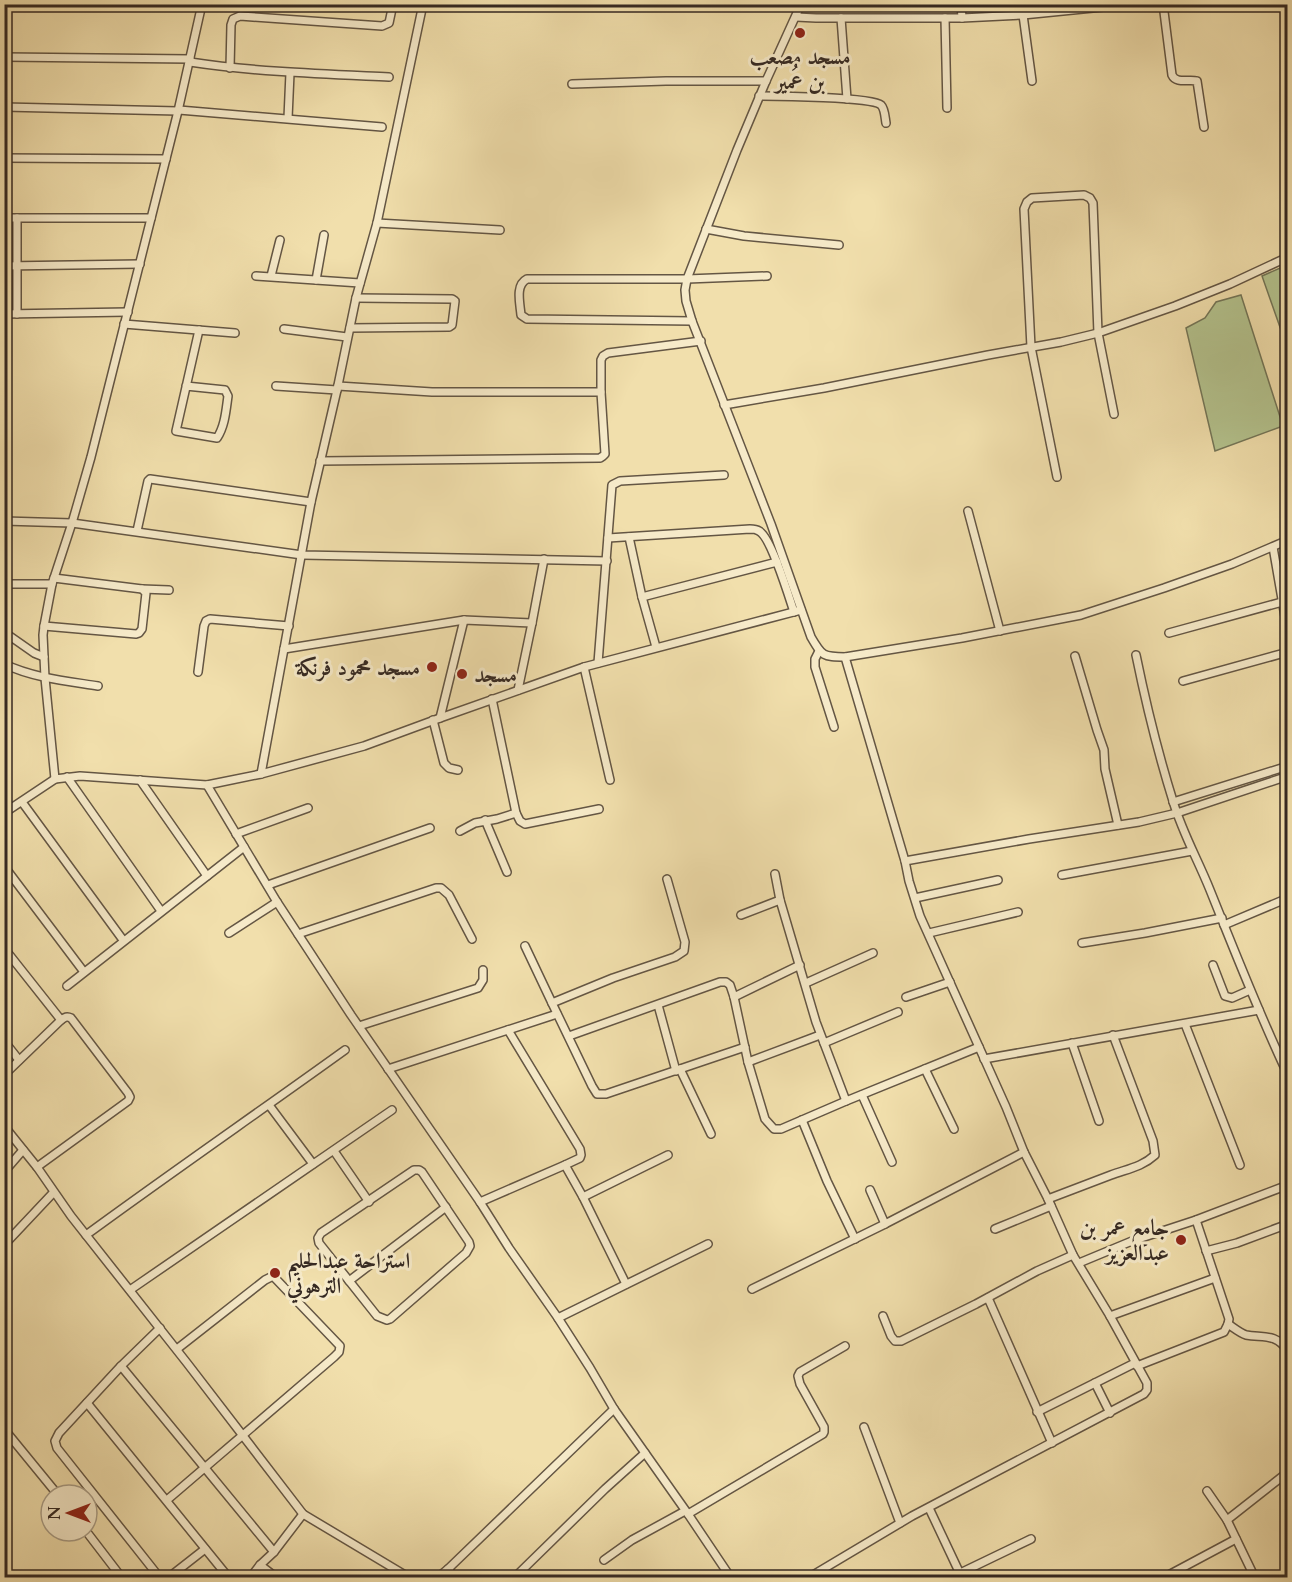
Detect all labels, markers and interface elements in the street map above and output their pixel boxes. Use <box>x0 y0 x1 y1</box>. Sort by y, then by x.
marker: مسجد مصعب بن عُمير <box>793 26 807 40</box>
place label: مسجد مصعب بن عُمير <box>750 42 851 97</box>
place label: مسجد محمود فرنكة <box>294 653 420 683</box>
marker: مسجد محمود فرنكة <box>425 660 439 674</box>
place label: مسجد <box>474 660 517 690</box>
marker: مسجد <box>455 667 469 681</box>
place label: جامع عمر بن عبدالعزيز <box>1080 1213 1169 1268</box>
marker: جامع عمر بن عبدالعزيز <box>1174 1233 1188 1247</box>
place label: استراحة عبدالحليم الترهوني <box>286 1246 410 1304</box>
marker: استراحة عبدالحليم الترهوني <box>268 1266 282 1280</box>
north arrow <box>39 1483 99 1543</box>
text: N <box>44 1506 66 1520</box>

